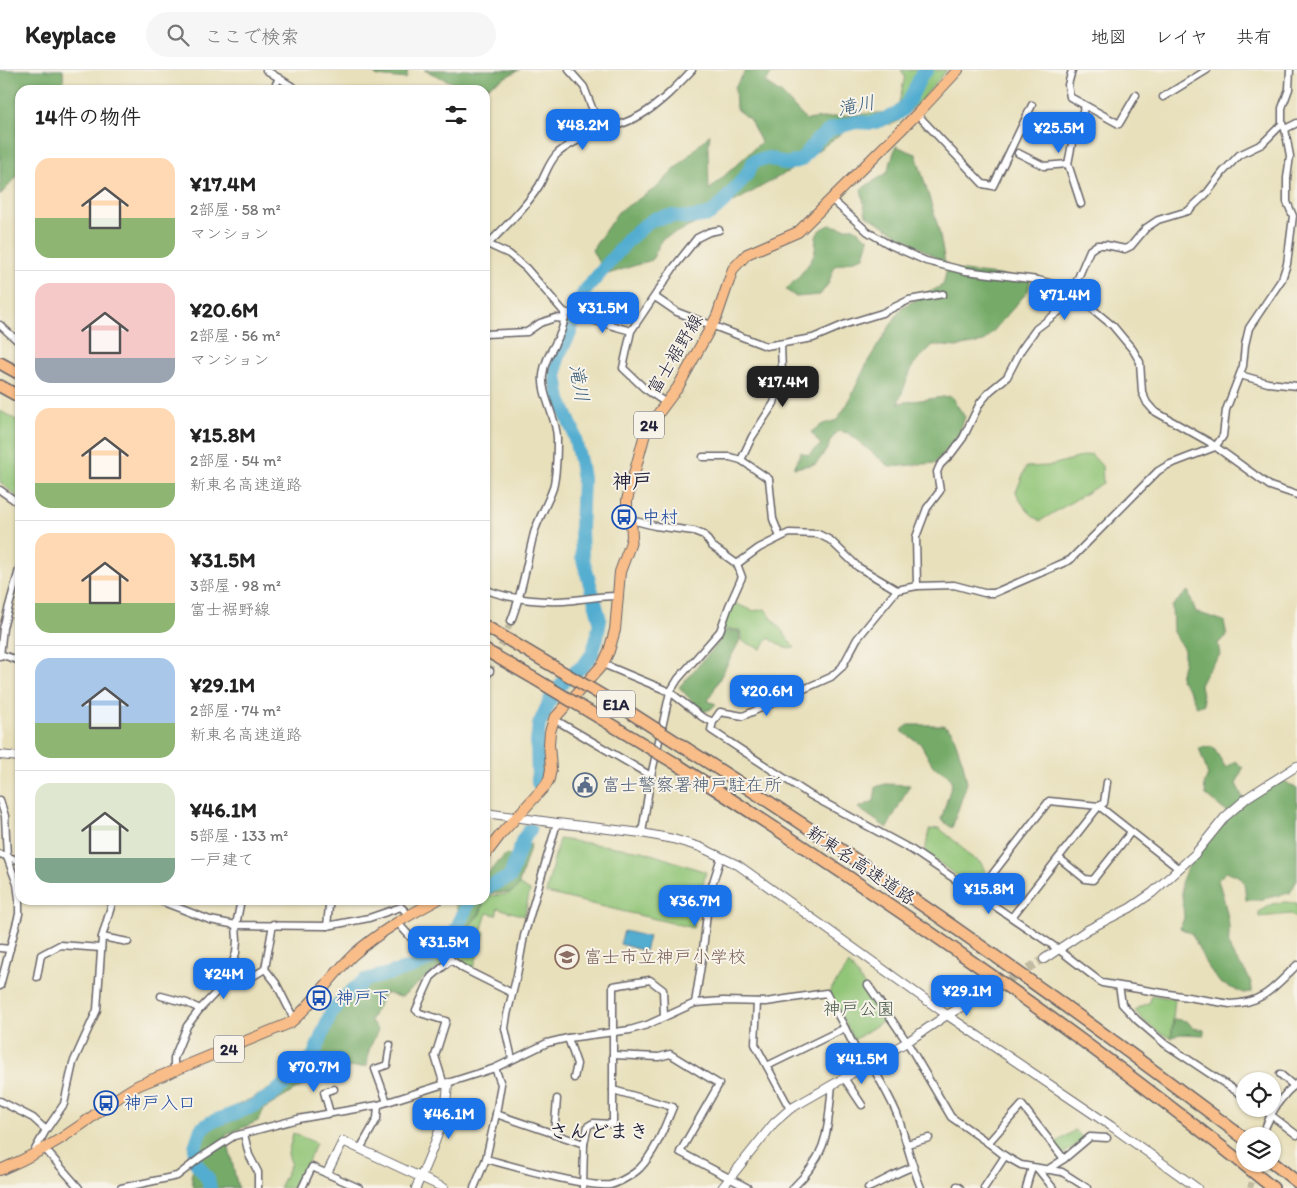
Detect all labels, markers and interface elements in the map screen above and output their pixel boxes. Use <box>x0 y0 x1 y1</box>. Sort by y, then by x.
search box <box>146 12 496 57</box>
text: Keyplace <box>25 20 116 49</box>
icon: search <box>164 21 192 49</box>
text: ここで検索 <box>204 25 299 48</box>
text: 地図 <box>1091 26 1127 48</box>
text: レイヤ <box>1155 26 1208 48</box>
text: 共有 <box>1236 26 1272 48</box>
water label: 滝川 <box>835 91 877 120</box>
icon: filters <box>442 101 470 129</box>
text: 14件の物件 <box>35 104 141 129</box>
pin: ¥48.2M <box>542 108 624 151</box>
pin: ¥25.5M <box>1018 112 1100 154</box>
text: ¥48.2M <box>557 115 609 134</box>
text: ¥25.5M <box>1034 118 1084 137</box>
text: ¥17.4M <box>190 171 256 196</box>
icon: home <box>75 178 135 238</box>
text: 2部屋 · 58 m² <box>190 200 281 219</box>
text: マンション <box>190 224 269 243</box>
pin: ¥71.4M <box>1024 278 1106 321</box>
text: ¥71.4M <box>1040 285 1090 304</box>
pin: ¥31.5M <box>562 292 644 334</box>
text: ¥20.6M <box>190 297 259 322</box>
text: ¥31.5M <box>578 298 628 317</box>
icon: home <box>75 303 135 363</box>
street label: 富士裾野線 <box>642 310 708 398</box>
text: 2部屋 · 56 m² <box>190 326 280 345</box>
text: マンション <box>190 350 269 369</box>
water label: 滝川 <box>565 362 594 404</box>
pin: ¥17.4M <box>742 366 824 408</box>
text: ¥17.4M <box>758 372 808 391</box>
road number: 24 <box>634 412 664 438</box>
text: ¥15.8M <box>190 422 256 447</box>
icon: home <box>75 428 135 488</box>
text: 2部屋 · 54 m² <box>190 451 282 470</box>
district label: 神戸 <box>612 469 652 493</box>
text: 新東名高速道路 <box>190 475 302 494</box>
bus stop icon: 中村 <box>611 504 637 530</box>
place label: 中村 <box>642 506 678 528</box>
text: ¥31.5M <box>190 547 256 572</box>
icon: home <box>75 553 135 613</box>
text: 3部屋 · 98 m² <box>190 576 281 595</box>
text: 富士裾野線 <box>190 600 270 619</box>
text: ¥29.1M <box>190 672 255 697</box>
pin: ¥20.6M <box>726 674 808 717</box>
icon: home <box>75 678 135 738</box>
text: ¥20.6M <box>741 681 793 700</box>
road number: E1A <box>597 690 635 718</box>
text: 2部屋 · 74 m² <box>190 701 281 720</box>
text: 新東名高速道路 <box>190 725 302 744</box>
public building icon: 富士警察署神戸駐在所 <box>572 772 598 798</box>
place label: 富士警察署神戸駐在所 <box>602 774 782 796</box>
text: ¥46.1M <box>190 797 257 822</box>
icon: home <box>75 803 135 863</box>
street label: 新東名高速道路 <box>803 821 919 909</box>
text: 5部屋 · 133 m² <box>190 826 288 845</box>
text: 一戸建て <box>190 850 254 869</box>
pin: ¥15.8M <box>948 872 1030 915</box>
text: ¥15.8M <box>964 879 1014 898</box>
pin: ¥36.7M <box>654 884 736 927</box>
text: ¥36.7M <box>670 891 720 910</box>
pin: ¥31.5M <box>403 926 485 968</box>
text: ¥31.5M <box>419 932 469 951</box>
school or university icon: 富士市立神戸小学校 <box>554 944 580 970</box>
place label: 富士市立神戸小学校 <box>584 946 746 968</box>
pin: ¥24M <box>194 958 254 1000</box>
text: ¥24M <box>204 964 244 983</box>
pin: ¥29.1M <box>926 974 1008 1017</box>
text: ¥29.1M <box>942 981 992 1000</box>
bus stop icon: 神戸下 <box>306 985 332 1011</box>
place label: 神戸下 <box>336 987 390 1009</box>
park label: 神戸公園 <box>823 998 895 1020</box>
road number: 24 <box>214 1036 244 1062</box>
pin: ¥41.5M <box>821 1042 903 1085</box>
text: ¥41.5M <box>837 1049 887 1068</box>
pin: ¥70.7M <box>273 1050 355 1093</box>
text: ¥70.7M <box>288 1057 340 1076</box>
map controls <box>1236 1072 1281 1172</box>
button: locate <box>1236 1072 1281 1117</box>
bus stop icon: 神戸入口 <box>93 1090 119 1116</box>
place label: 神戸入口 <box>124 1092 196 1114</box>
pin: ¥46.1M <box>408 1098 490 1140</box>
text: ¥46.1M <box>424 1104 474 1123</box>
district label: さんどまき <box>549 1119 649 1143</box>
button: layers <box>1236 1127 1281 1172</box>

